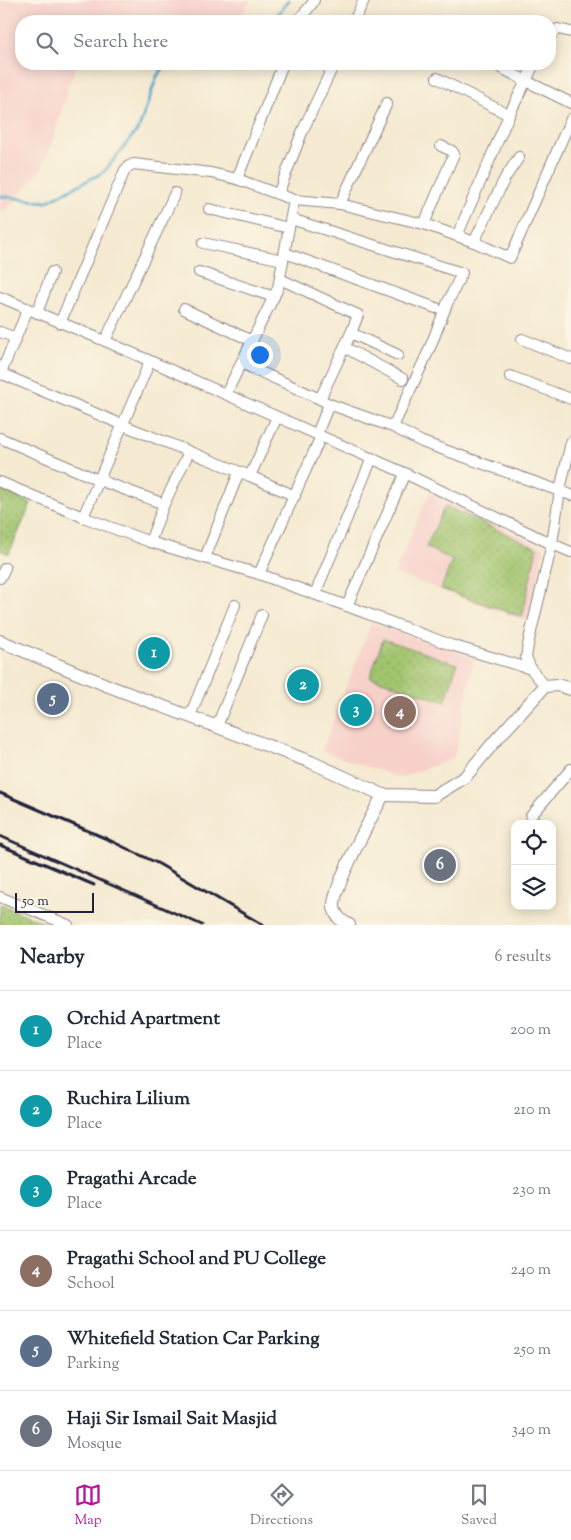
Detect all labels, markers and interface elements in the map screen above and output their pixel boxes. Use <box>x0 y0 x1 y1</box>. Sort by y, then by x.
search box <box>15 15 556 70</box>
icon: search <box>33 29 61 57</box>
text: Search here <box>73 29 168 56</box>
your location <box>247 342 273 368</box>
pin: 1 <box>138 634 170 672</box>
pin: 2 <box>287 666 319 704</box>
pin: 5 <box>37 680 69 718</box>
pin: 3 <box>340 691 372 729</box>
pin: 4 <box>384 693 416 731</box>
map controls <box>511 820 556 910</box>
button: locate <box>511 820 556 865</box>
pin: 6 <box>424 846 456 884</box>
button: layers <box>511 865 556 910</box>
scale bar <box>15 890 94 913</box>
text: 50 m <box>22 892 49 912</box>
text: Nearby <box>20 943 85 973</box>
text: 6 results <box>495 946 551 969</box>
text: Orchid Apartment <box>67 1006 220 1033</box>
text: 1 <box>33 1019 39 1042</box>
text: 200 m <box>510 1019 551 1042</box>
text: Place <box>67 1033 102 1056</box>
text: Ruchira Lilium <box>67 1086 190 1113</box>
text: 2 <box>32 1099 40 1122</box>
text: 210 m <box>513 1099 551 1122</box>
text: Place <box>67 1113 102 1136</box>
text: Pragathi Arcade <box>67 1166 197 1193</box>
text: 3 <box>33 1179 39 1202</box>
text: 230 m <box>512 1179 551 1202</box>
text: Place <box>67 1193 102 1216</box>
text: Pragathi School and PU College <box>67 1246 326 1273</box>
text: 4 <box>32 1259 40 1282</box>
text: 240 m <box>510 1259 551 1282</box>
text: School <box>67 1273 115 1296</box>
text: Whitefield Station Car Parking <box>67 1326 319 1353</box>
text: 5 <box>33 1339 39 1362</box>
text: 250 m <box>513 1339 551 1362</box>
text: Parking <box>67 1353 119 1376</box>
text: Haji Sir Ismail Sait Masjid <box>67 1406 277 1433</box>
text: 6 <box>32 1419 40 1442</box>
text: 340 m <box>512 1419 551 1442</box>
text: Mosque <box>67 1433 122 1456</box>
tab: Map <box>74 1481 102 1531</box>
tab: Directions <box>250 1481 313 1531</box>
tab: Saved <box>461 1481 497 1531</box>

